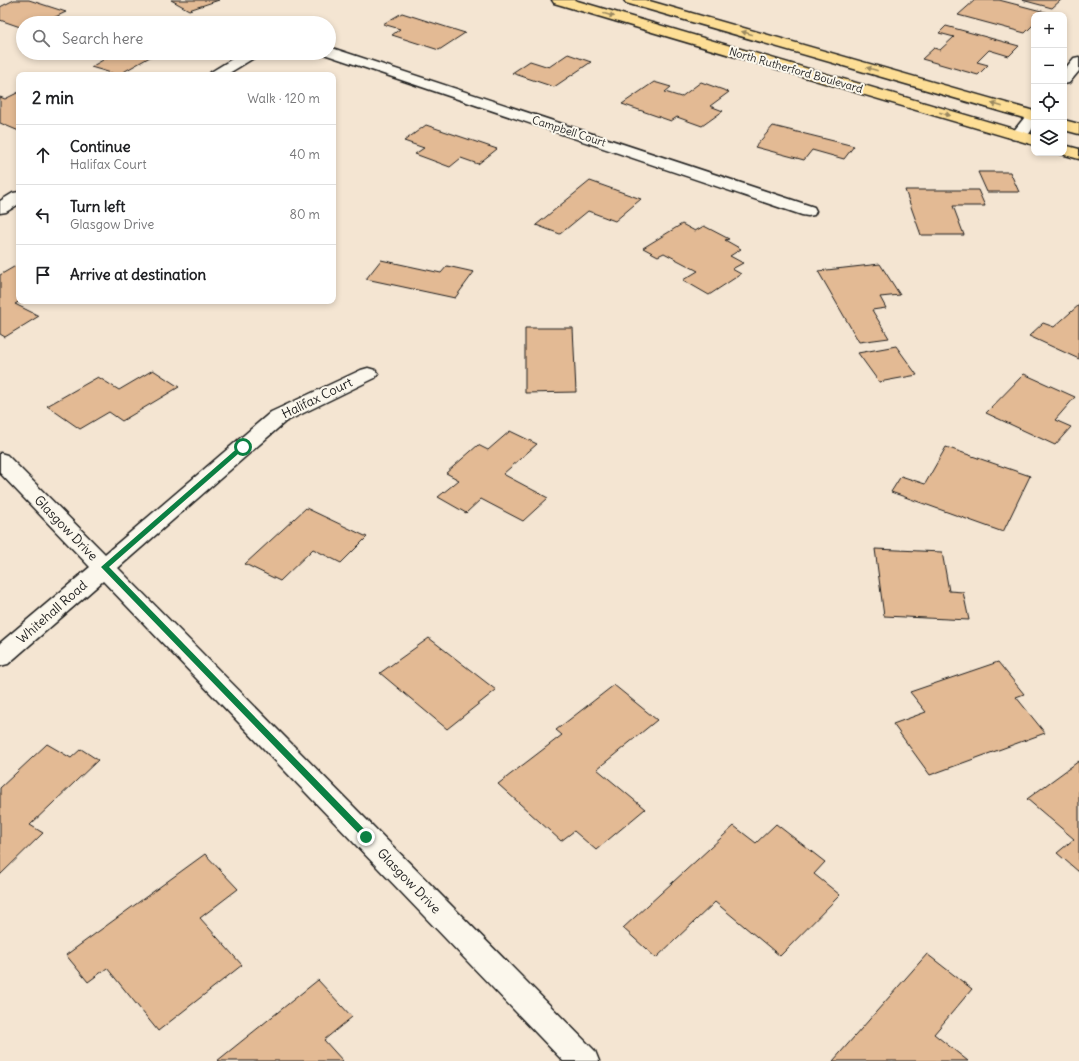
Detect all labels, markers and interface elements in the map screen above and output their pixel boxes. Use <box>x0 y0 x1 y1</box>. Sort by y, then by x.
one-way arrow <box>604 12 616 18</box>
map controls <box>1031 12 1067 156</box>
button: + <box>1031 12 1067 48</box>
search box <box>16 16 336 60</box>
icon: search <box>30 27 52 49</box>
text: Search here <box>62 29 143 48</box>
one-way arrow <box>740 30 752 36</box>
street label: North Rutherford Boulevard <box>728 44 865 96</box>
button: − <box>1031 48 1067 84</box>
one-way arrow <box>865 66 877 72</box>
button: locate <box>1031 84 1067 120</box>
text: 2 min <box>32 87 74 109</box>
text: Walk · 120 m <box>247 90 320 107</box>
one-way arrow <box>990 102 1002 108</box>
one-way arrow <box>939 111 951 117</box>
street label: Campbell Court <box>530 112 608 150</box>
button: layers <box>1031 120 1067 156</box>
text: Continue <box>70 137 131 156</box>
icon: ahead <box>32 144 54 166</box>
text: 40 m <box>289 146 320 163</box>
text: Halifax Court <box>70 156 147 173</box>
text: Turn left <box>70 197 125 216</box>
icon: left <box>32 204 54 226</box>
text: 80 m <box>289 206 320 223</box>
text: Glasgow Drive <box>70 216 154 233</box>
icon: arrive <box>32 264 54 286</box>
text: Arrive at destination <box>70 265 206 284</box>
street label: Halifax Court <box>279 373 356 422</box>
route start <box>234 438 252 456</box>
street label: Glasgow Drive <box>31 492 101 564</box>
street label: Whitehall Road <box>13 577 91 647</box>
route end <box>357 828 375 846</box>
street label: Glasgow Drive <box>374 845 444 917</box>

